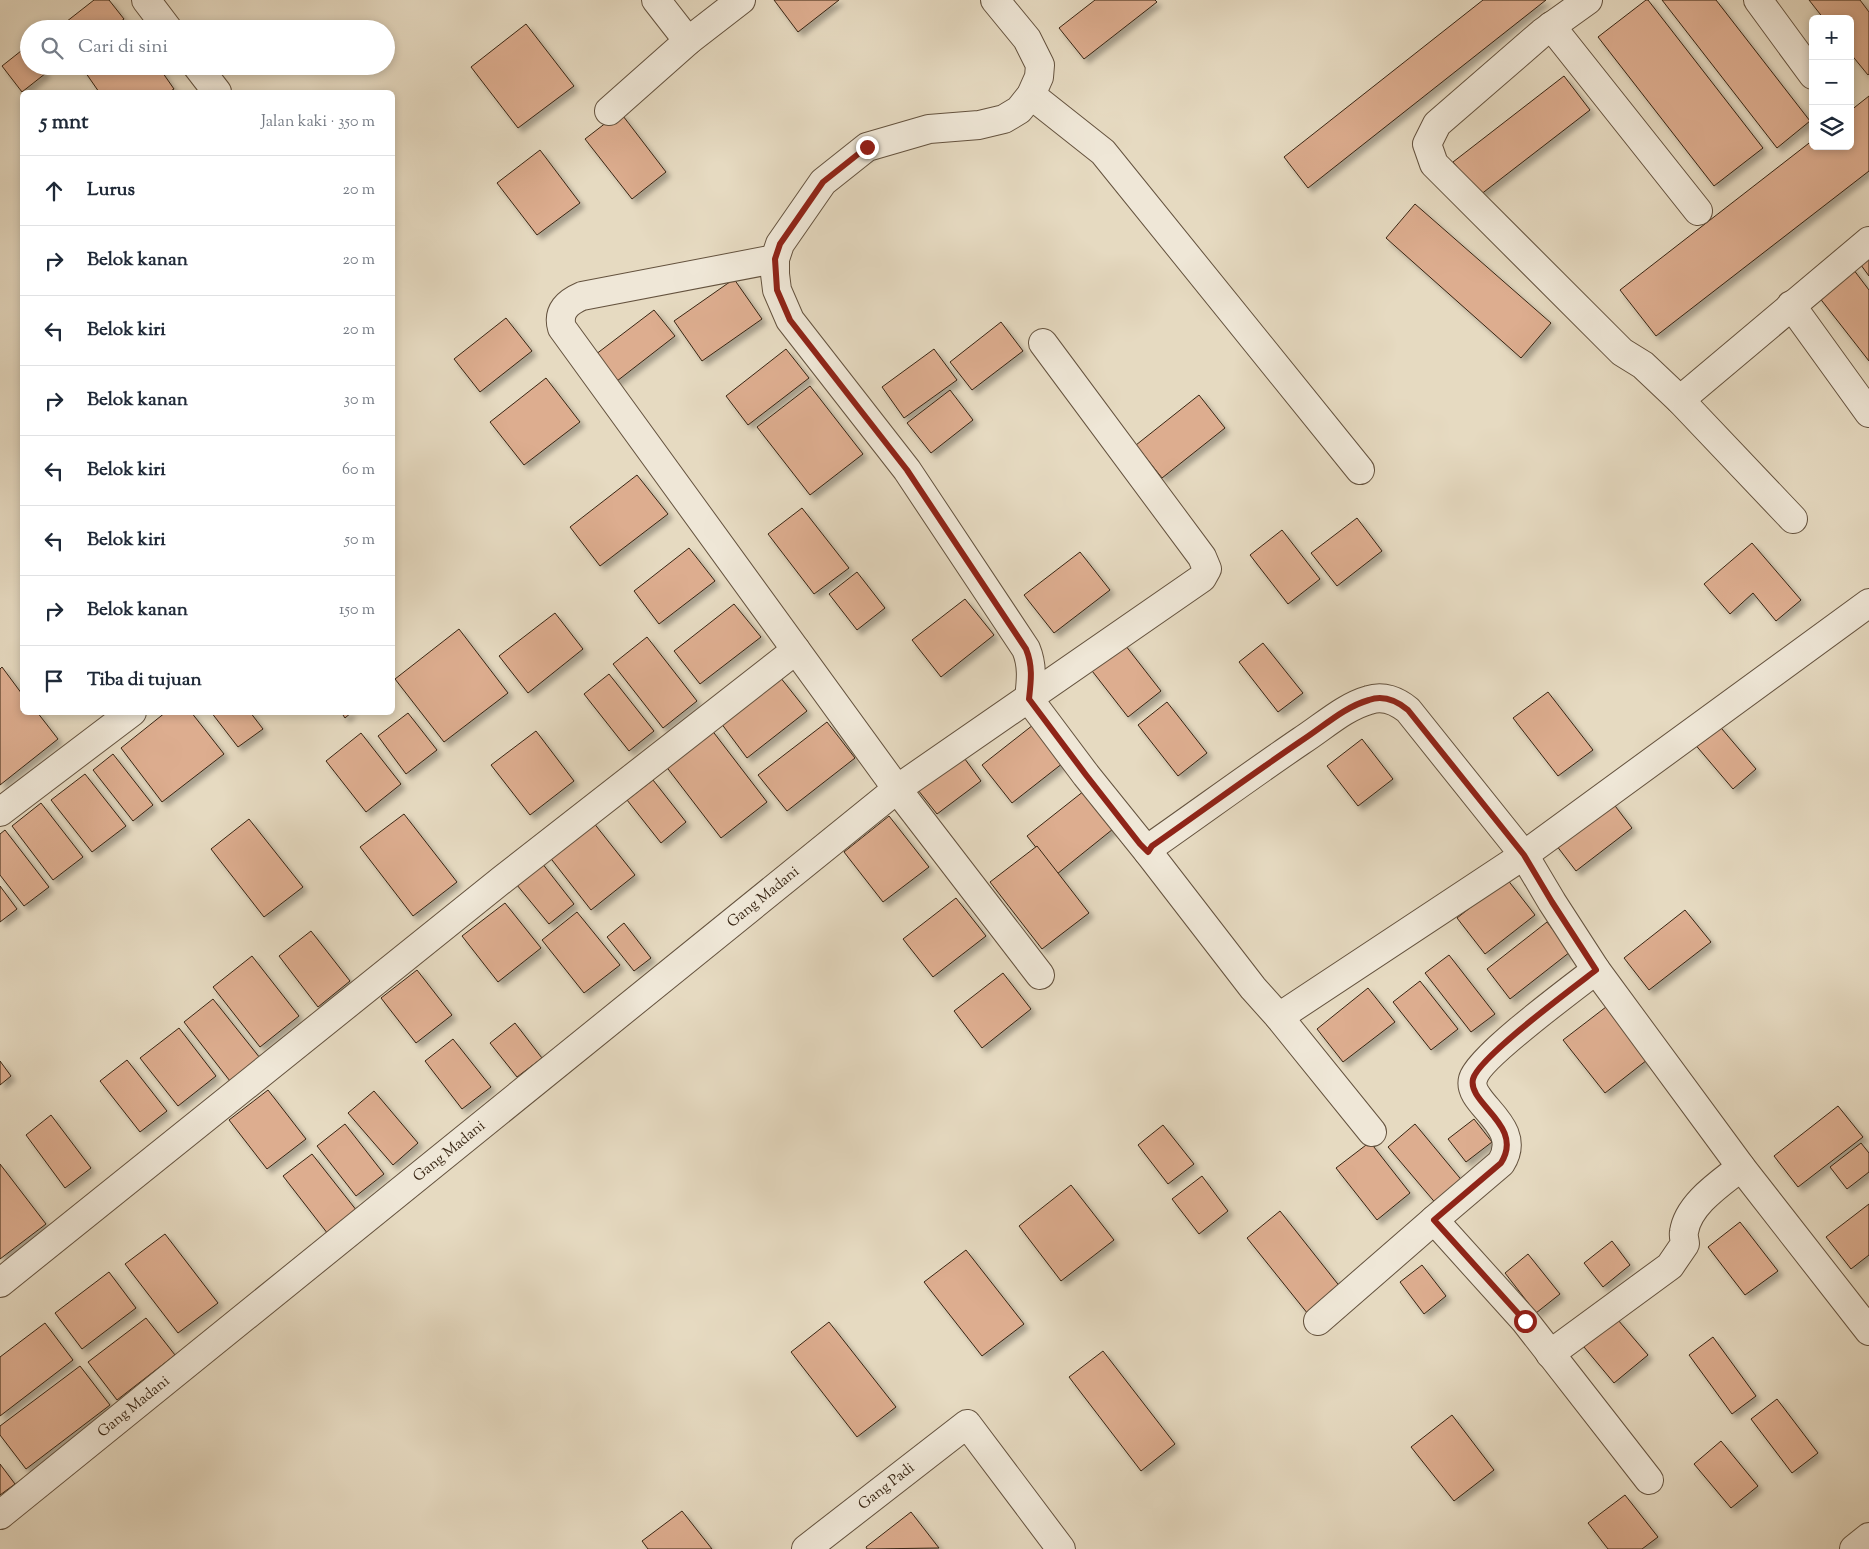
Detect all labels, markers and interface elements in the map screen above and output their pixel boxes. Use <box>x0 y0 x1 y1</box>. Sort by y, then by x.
map controls <box>1809 15 1854 150</box>
button: + <box>1809 15 1854 60</box>
search box <box>20 20 395 75</box>
icon: search <box>38 34 66 62</box>
text: Cari di sini <box>78 34 168 61</box>
button: − <box>1809 60 1854 105</box>
button: layers <box>1809 105 1854 150</box>
text: 5 mnt <box>40 108 88 138</box>
text: Jalan kaki · 350 m <box>261 111 375 134</box>
route end <box>856 136 879 159</box>
icon: ahead <box>40 177 68 205</box>
text: Lurus <box>87 177 135 204</box>
text: 20 m <box>342 179 375 202</box>
icon: right <box>40 247 68 275</box>
text: Belok kanan <box>87 247 188 274</box>
text: 20 m <box>342 249 375 272</box>
icon: left <box>40 317 68 345</box>
text: Belok kiri <box>87 317 166 344</box>
text: 20 m <box>342 319 375 342</box>
icon: right <box>40 387 68 415</box>
text: Belok kanan <box>87 387 188 414</box>
text: 30 m <box>344 389 375 412</box>
icon: left <box>40 457 68 485</box>
text: Belok kiri <box>87 457 166 484</box>
text: 60 m <box>342 459 375 482</box>
icon: left <box>40 527 68 555</box>
text: Belok kiri <box>87 527 166 554</box>
text: 50 m <box>344 529 375 552</box>
icon: right <box>40 597 68 625</box>
text: Belok kanan <box>87 597 188 624</box>
text: 150 m <box>339 599 375 622</box>
icon: arrive <box>40 667 68 695</box>
text: Tiba di tujuan <box>87 667 202 694</box>
street label: Gang Madani <box>723 862 804 933</box>
street label: Gang Madani <box>409 1116 490 1187</box>
route start <box>1514 1310 1537 1333</box>
street label: Gang Madani <box>93 1371 174 1442</box>
street label: Gang Padi <box>854 1458 919 1515</box>

